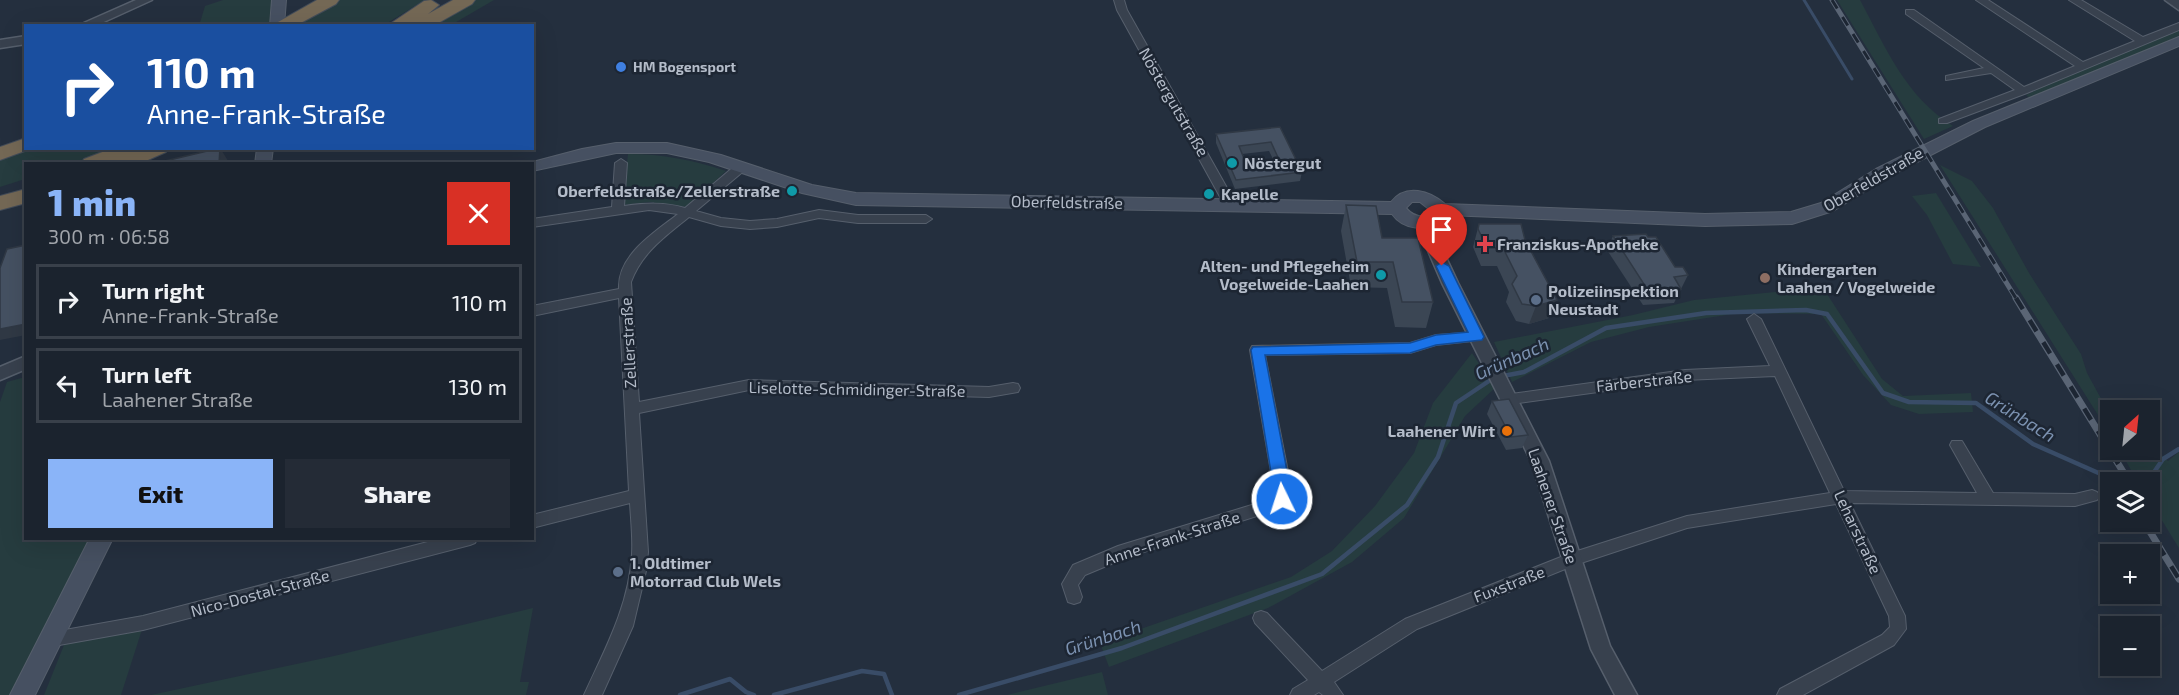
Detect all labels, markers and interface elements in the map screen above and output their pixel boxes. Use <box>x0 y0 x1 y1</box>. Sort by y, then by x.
street label: Nöstergutstraße <box>1136 44 1213 160</box>
text: 110 m <box>147 46 256 96</box>
icon: right <box>48 48 126 126</box>
place label: HM Bogensport <box>633 58 736 75</box>
marker: HM Bogensport <box>614 60 628 74</box>
text: Anne-Frank-Straße <box>147 97 386 129</box>
street label: Oberfeldstraße <box>1819 142 1926 215</box>
place label: Nöstergut <box>1244 153 1322 172</box>
marker: Nöstergut <box>1225 156 1239 170</box>
text: 1 min <box>48 180 136 223</box>
place label: Oberfeldstraße/Zellerstraße <box>557 181 780 200</box>
button: close <box>447 182 510 245</box>
marker: Oberfeldstraße/Zellerstraße <box>785 184 799 198</box>
place label: Kapelle <box>1221 184 1278 203</box>
marker: Kapelle <box>1202 187 1216 201</box>
street label: Oberfeldstraße <box>1011 191 1123 212</box>
pin <box>1416 204 1467 266</box>
icon: arrive <box>1425 213 1458 246</box>
text: 300 m · 06:58 <box>48 224 170 248</box>
place label: Franziskus-Apotheke <box>1497 234 1658 253</box>
marker: Franziskus-Apotheke <box>1478 237 1492 251</box>
place label: Alten- und Pflegeheim Vogelweide-Laahen <box>1200 256 1369 293</box>
place label: Kindergarten Laahen / Vogelweide <box>1777 259 1935 296</box>
marker: Alten- und Pflegeheim Vogelweide-Laahen <box>1374 268 1388 282</box>
marker: Kindergarten Laahen / Vogelweide <box>1758 271 1772 285</box>
text: Turn right <box>102 277 204 303</box>
place label: Polizeiinspektion Neustadt <box>1548 281 1679 318</box>
icon: right <box>51 285 84 318</box>
text: 110 m <box>452 289 507 315</box>
marker: Polizeiinspektion Neustadt <box>1529 293 1543 307</box>
street label: Zellerstraße <box>616 297 639 389</box>
text: Anne-Frank-Straße <box>102 303 279 327</box>
water label: Grünbach <box>1471 332 1552 384</box>
text: Turn left <box>102 361 191 387</box>
street label: Färberstraße <box>1595 366 1693 395</box>
icon: left <box>51 369 84 402</box>
text: 130 m <box>449 373 507 399</box>
street label: Liselotte-Schmidinger-Straße <box>748 377 966 400</box>
water label: Grünbach <box>1981 386 2060 446</box>
text: Laahener Straße <box>102 387 253 411</box>
north arrow <box>2100 400 2160 460</box>
map controls <box>2100 400 2160 676</box>
place label: Laahener Wirt <box>1388 421 1495 440</box>
marker: Laahener Wirt <box>1500 424 1514 438</box>
street label: Laahener Straße <box>1525 446 1582 566</box>
button: Exit <box>48 459 273 528</box>
button: Share <box>285 459 510 528</box>
position arrow <box>1250 467 1314 531</box>
button: layers <box>2100 472 2160 532</box>
street label: Leharstraße <box>1831 487 1886 577</box>
street label: Anne-Frank-Straße <box>1102 507 1242 568</box>
button: + <box>2100 544 2160 604</box>
place label: 1. Oldtimer Motorrad Club Wels <box>630 553 781 590</box>
street label: Fuxstraße <box>1471 561 1547 606</box>
street label: Nico-Dostal-Straße <box>188 565 331 620</box>
marker: 1. Oldtimer Motorrad Club Wels <box>611 565 625 579</box>
water label: Grünbach <box>1062 614 1144 660</box>
button: − <box>2100 616 2160 676</box>

